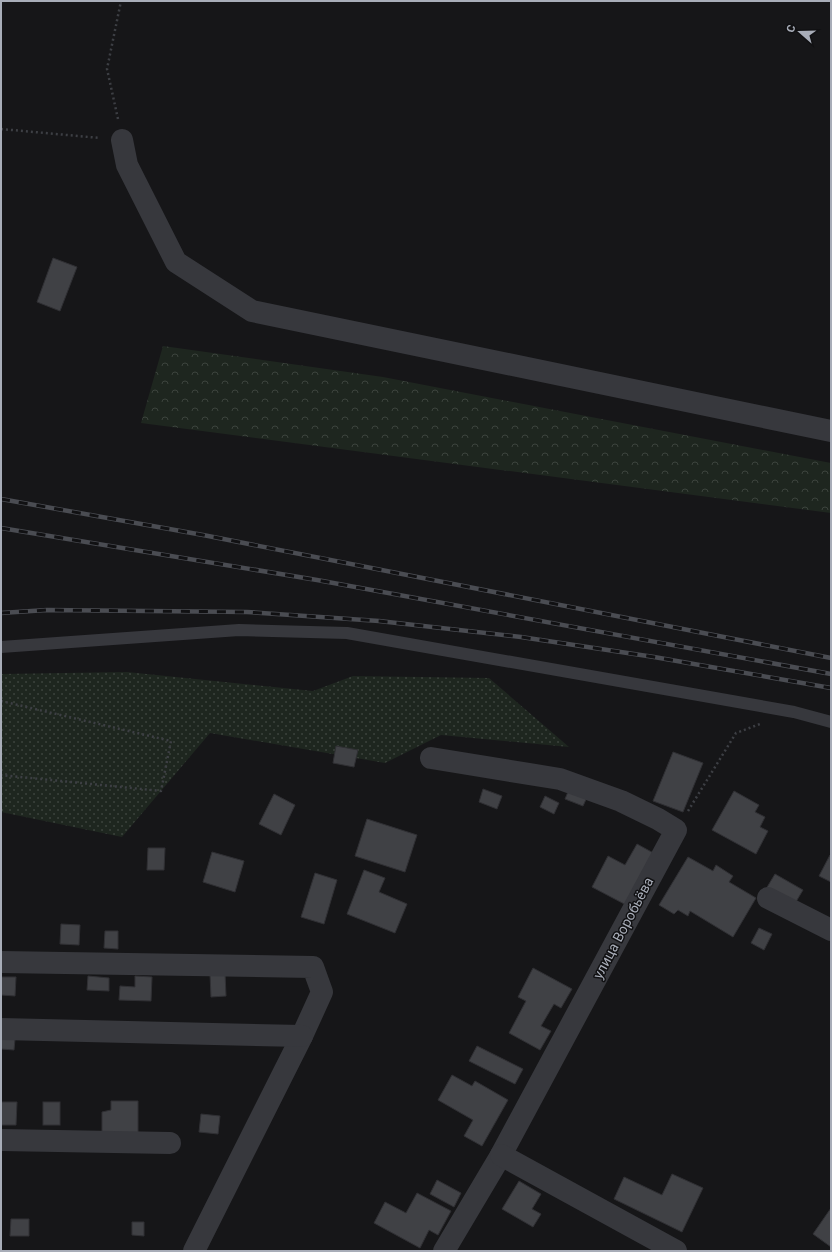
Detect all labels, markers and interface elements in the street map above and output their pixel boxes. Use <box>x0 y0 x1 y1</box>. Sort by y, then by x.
north arrow <box>780 12 820 52</box>
text: С <box>784 23 798 34</box>
street label: улица Воробьёва <box>589 874 657 982</box>

